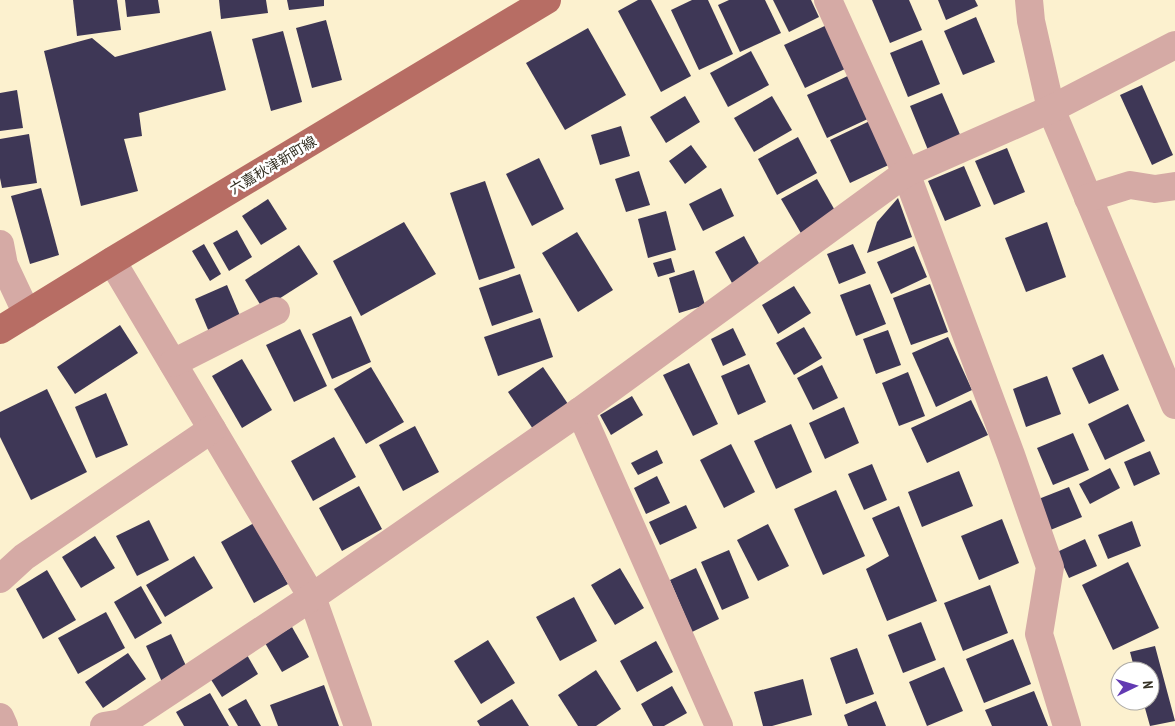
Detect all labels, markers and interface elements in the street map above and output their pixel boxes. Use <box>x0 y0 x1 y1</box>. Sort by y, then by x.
street label: 六嘉秋津新町線 <box>226 132 320 198</box>
north arrow <box>1110 661 1160 711</box>
text: N <box>1139 680 1157 689</box>

